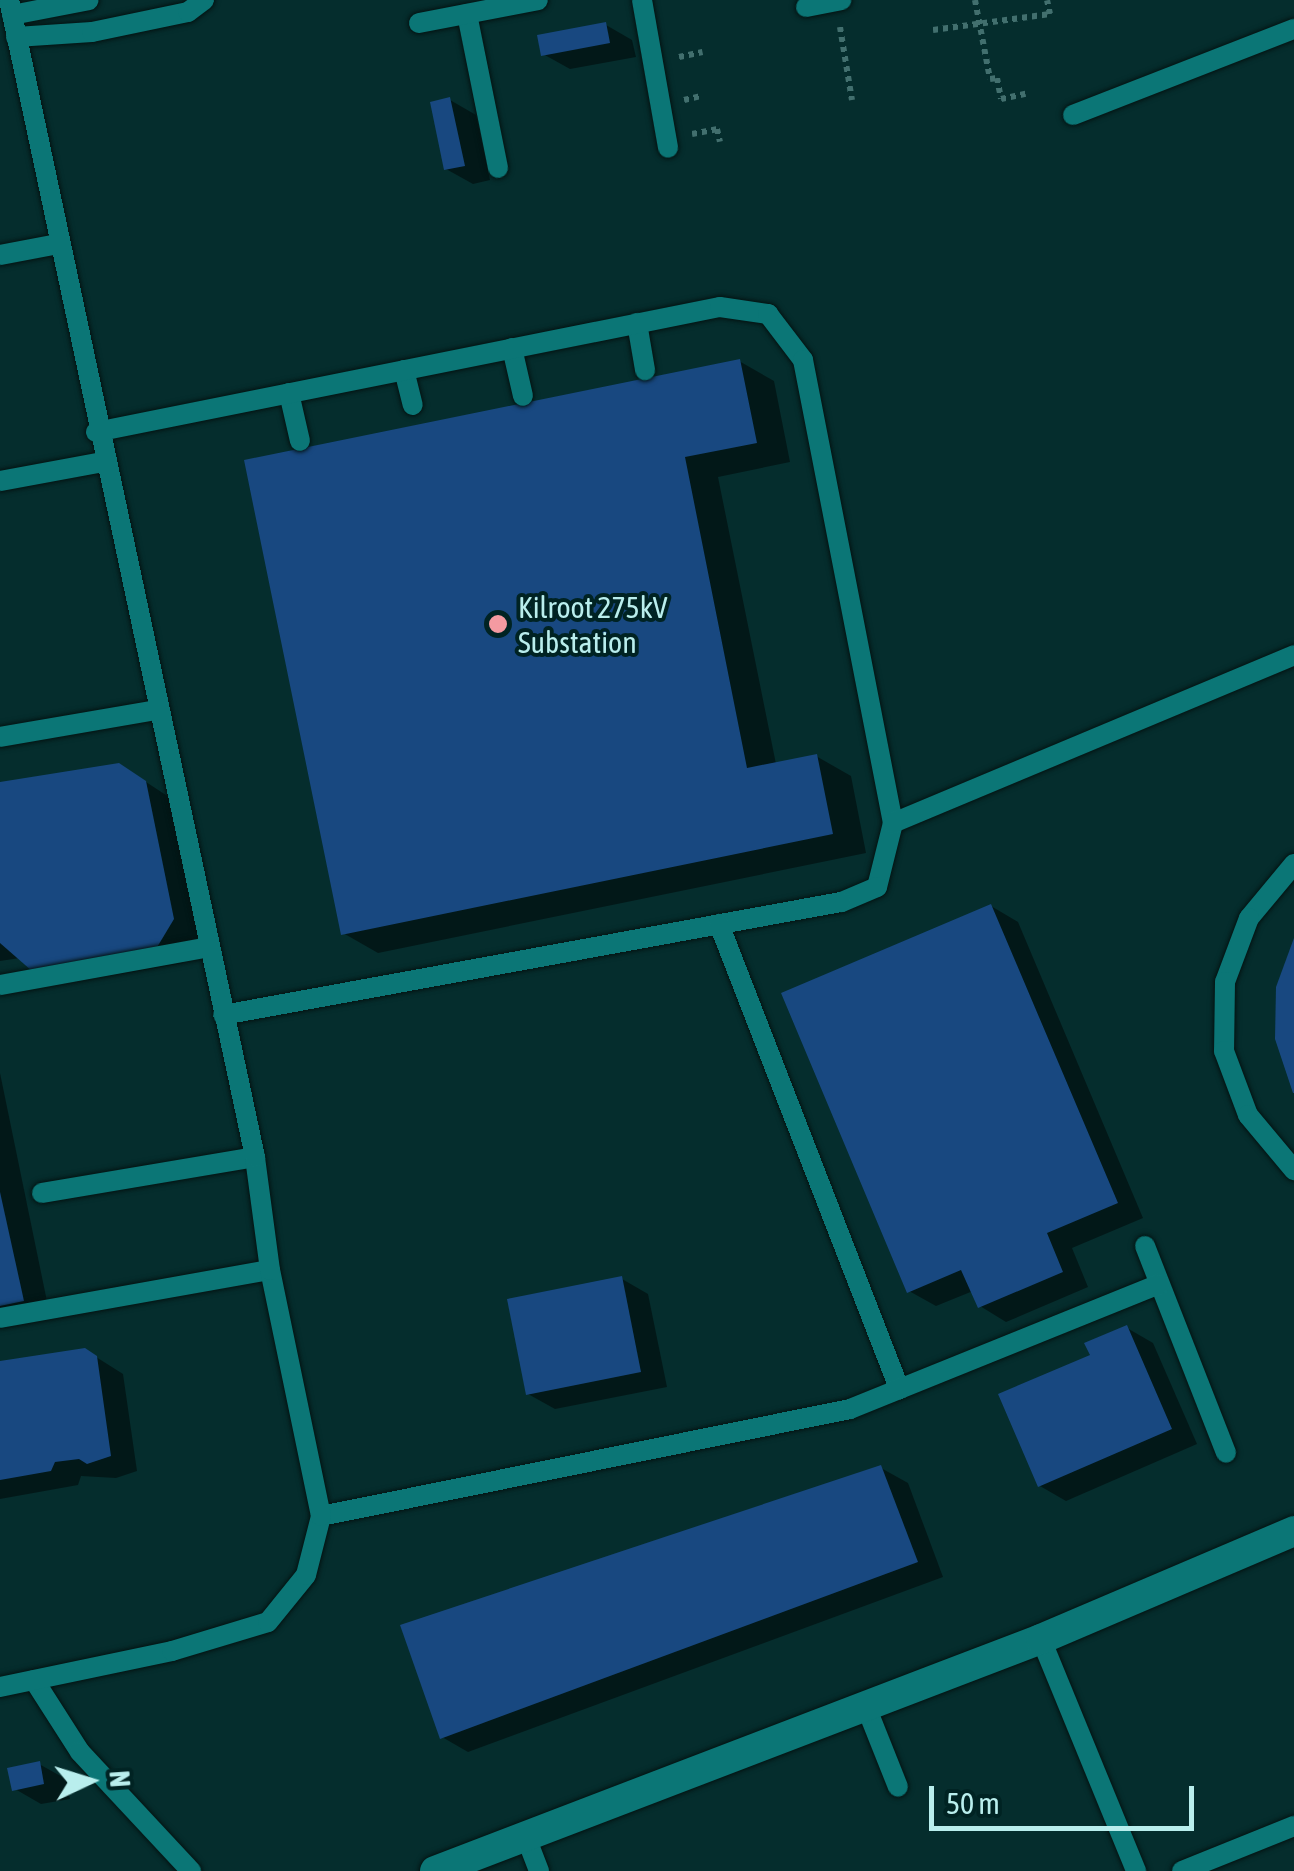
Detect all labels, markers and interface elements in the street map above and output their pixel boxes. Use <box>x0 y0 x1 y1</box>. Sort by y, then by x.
place label: Kilroot 275kV Substation <box>518 589 668 660</box>
marker: Kilroot 275kV Substation <box>487 613 509 635</box>
north arrow <box>40 1731 140 1831</box>
scale bar <box>934 1766 1199 1828</box>
text: N <box>103 1770 136 1788</box>
text: 50 m <box>946 1786 1000 1820</box>

